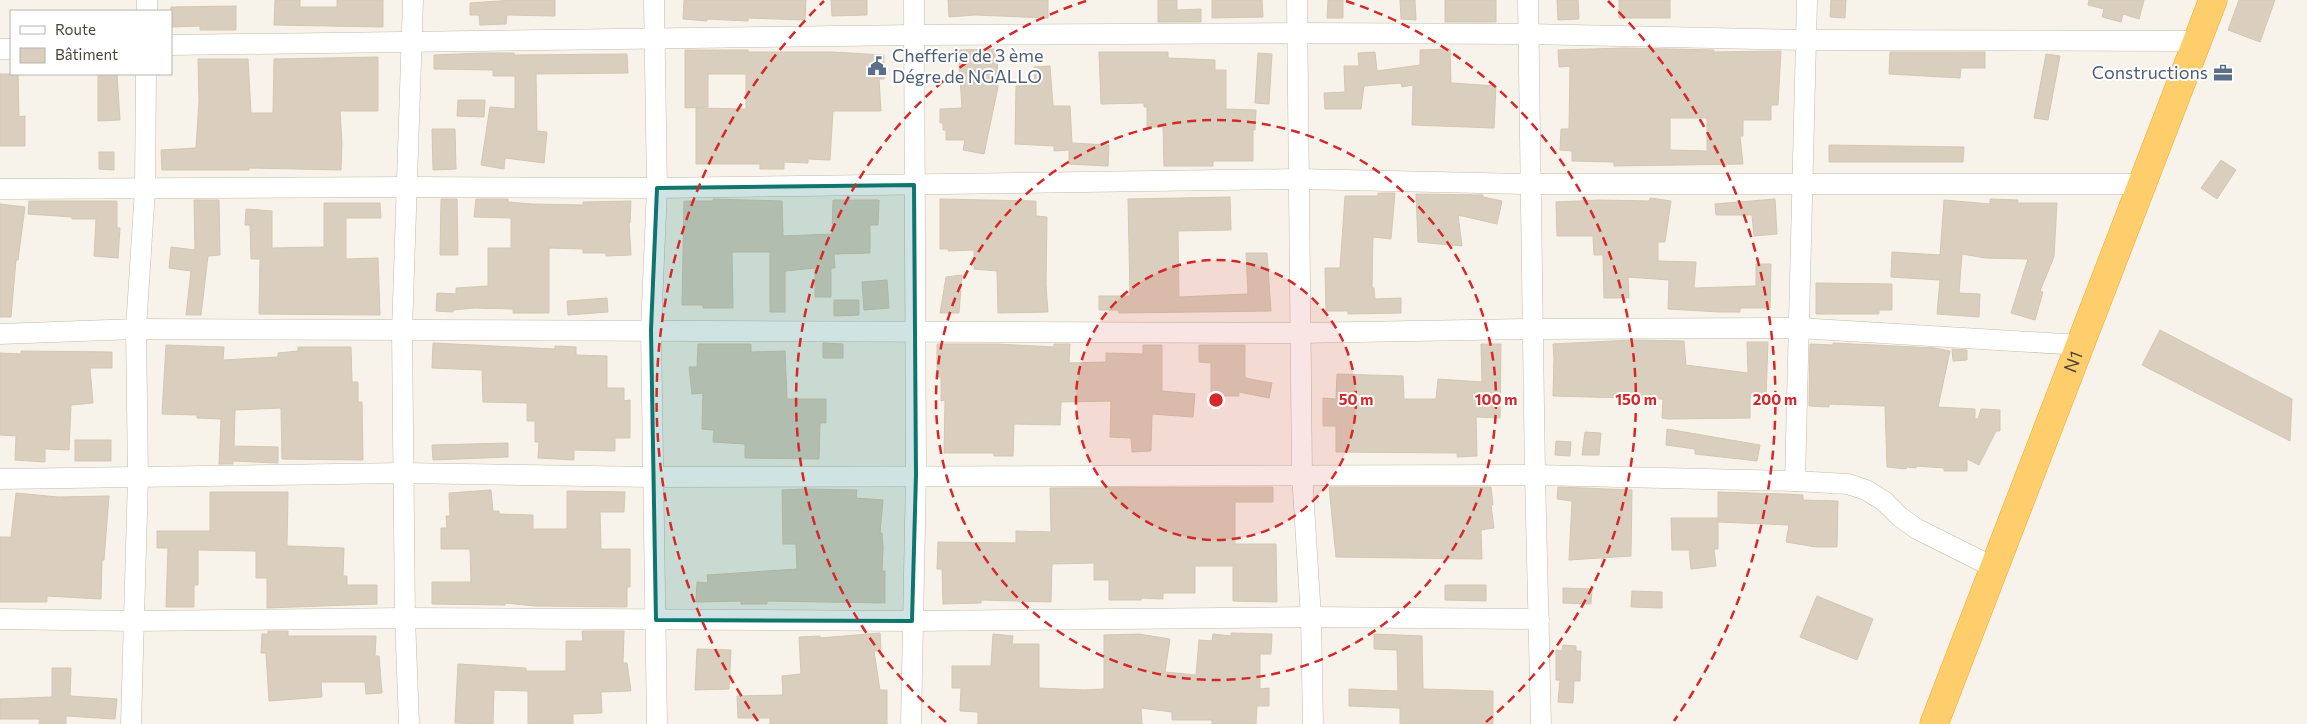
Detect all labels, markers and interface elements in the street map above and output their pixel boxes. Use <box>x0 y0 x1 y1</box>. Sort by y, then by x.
legend <box>10 10 172 75</box>
text: Route <box>55 20 96 38</box>
place label: Chefferie de 3 ème Dégre de NGALLO <box>892 44 1043 87</box>
text: Bâtiment <box>55 45 118 63</box>
public building icon: Chefferie de 3 ème Dégre de NGALLO <box>866 55 888 77</box>
place label: Constructions <box>2092 61 2208 83</box>
office icon: Constructions <box>2212 62 2234 84</box>
street label: N1 <box>2058 348 2087 375</box>
text: 50 m <box>1339 390 1373 408</box>
text: 100 m <box>1475 390 1517 408</box>
text: 150 m <box>1615 390 1657 408</box>
text: 200 m <box>1753 390 1797 408</box>
centre of rings <box>1207 391 1225 409</box>

